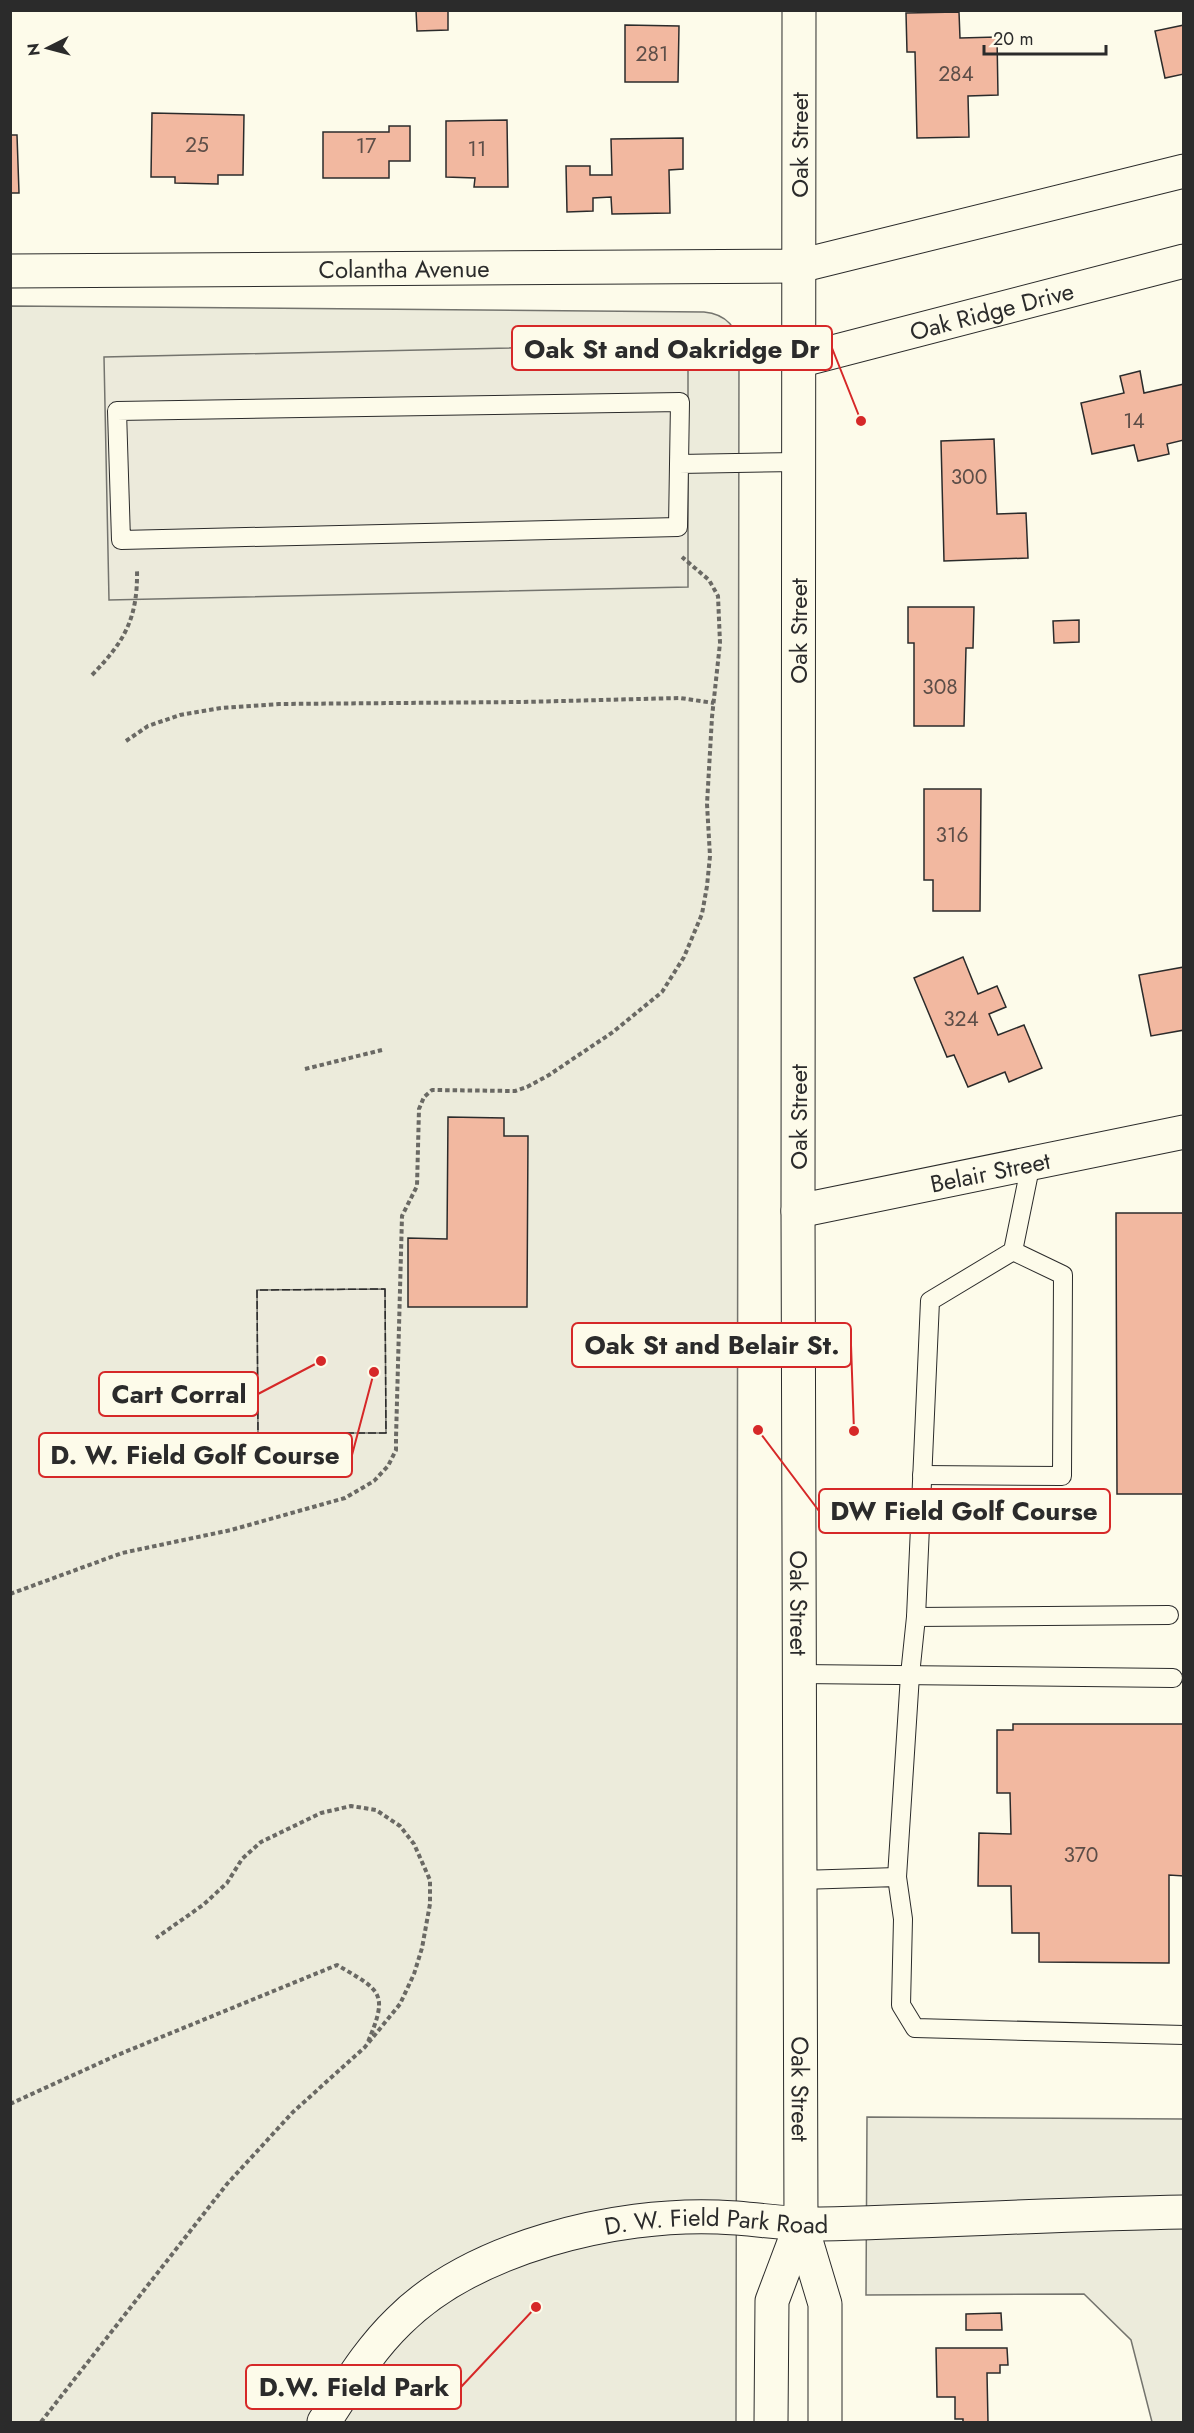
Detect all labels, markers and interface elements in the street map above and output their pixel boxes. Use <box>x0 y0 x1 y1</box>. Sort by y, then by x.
north arrow <box>18 18 78 78</box>
scale bar <box>984 18 1106 56</box>
text: 20 m <box>993 26 1033 52</box>
house number: 281 <box>636 39 668 69</box>
text: N <box>21 42 46 57</box>
house number: 284 <box>938 59 974 89</box>
street label: Oak Street <box>782 92 817 198</box>
house number: 25 <box>185 130 209 160</box>
house number: 17 <box>356 131 376 161</box>
house number: 11 <box>468 134 486 164</box>
street label: Colantha Avenue <box>318 250 490 287</box>
street label: Oak Ridge Drive <box>906 273 1077 349</box>
callout: Oak St and Oakridge Dr <box>512 326 832 370</box>
text: Oak St and Oakridge Dr <box>524 330 820 368</box>
house number: 14 <box>1123 406 1145 436</box>
house number: 300 <box>951 462 987 492</box>
street label: Oak Street <box>781 578 816 684</box>
house number: 308 <box>922 672 958 702</box>
house number: 316 <box>935 820 969 850</box>
house number: 324 <box>943 1004 979 1034</box>
street label: Oak Street <box>781 1064 816 1170</box>
street label: Belair Street <box>927 1142 1053 1201</box>
callout: Oak St and Belair St. <box>572 1323 851 1367</box>
text: Oak St and Belair St. <box>584 1326 840 1364</box>
callout: Cart Corral <box>99 1372 258 1416</box>
text: Cart Corral <box>112 1375 246 1413</box>
callout: D. W. Field Golf Course <box>39 1433 352 1477</box>
text: D. W. Field Golf Course <box>50 1436 340 1474</box>
callout: DW Field Golf Course <box>819 1489 1110 1533</box>
text: DW Field Golf Course <box>830 1492 1098 1530</box>
street label: Oak Street <box>782 1550 817 1656</box>
house number: 370 <box>1064 1840 1098 1870</box>
street label: Oak Street <box>783 2036 818 2142</box>
street label: D. W. Field Park Road <box>602 2199 829 2243</box>
callout: D.W. Field Park <box>246 2365 461 2409</box>
text: D.W. Field Park <box>259 2368 449 2406</box>

